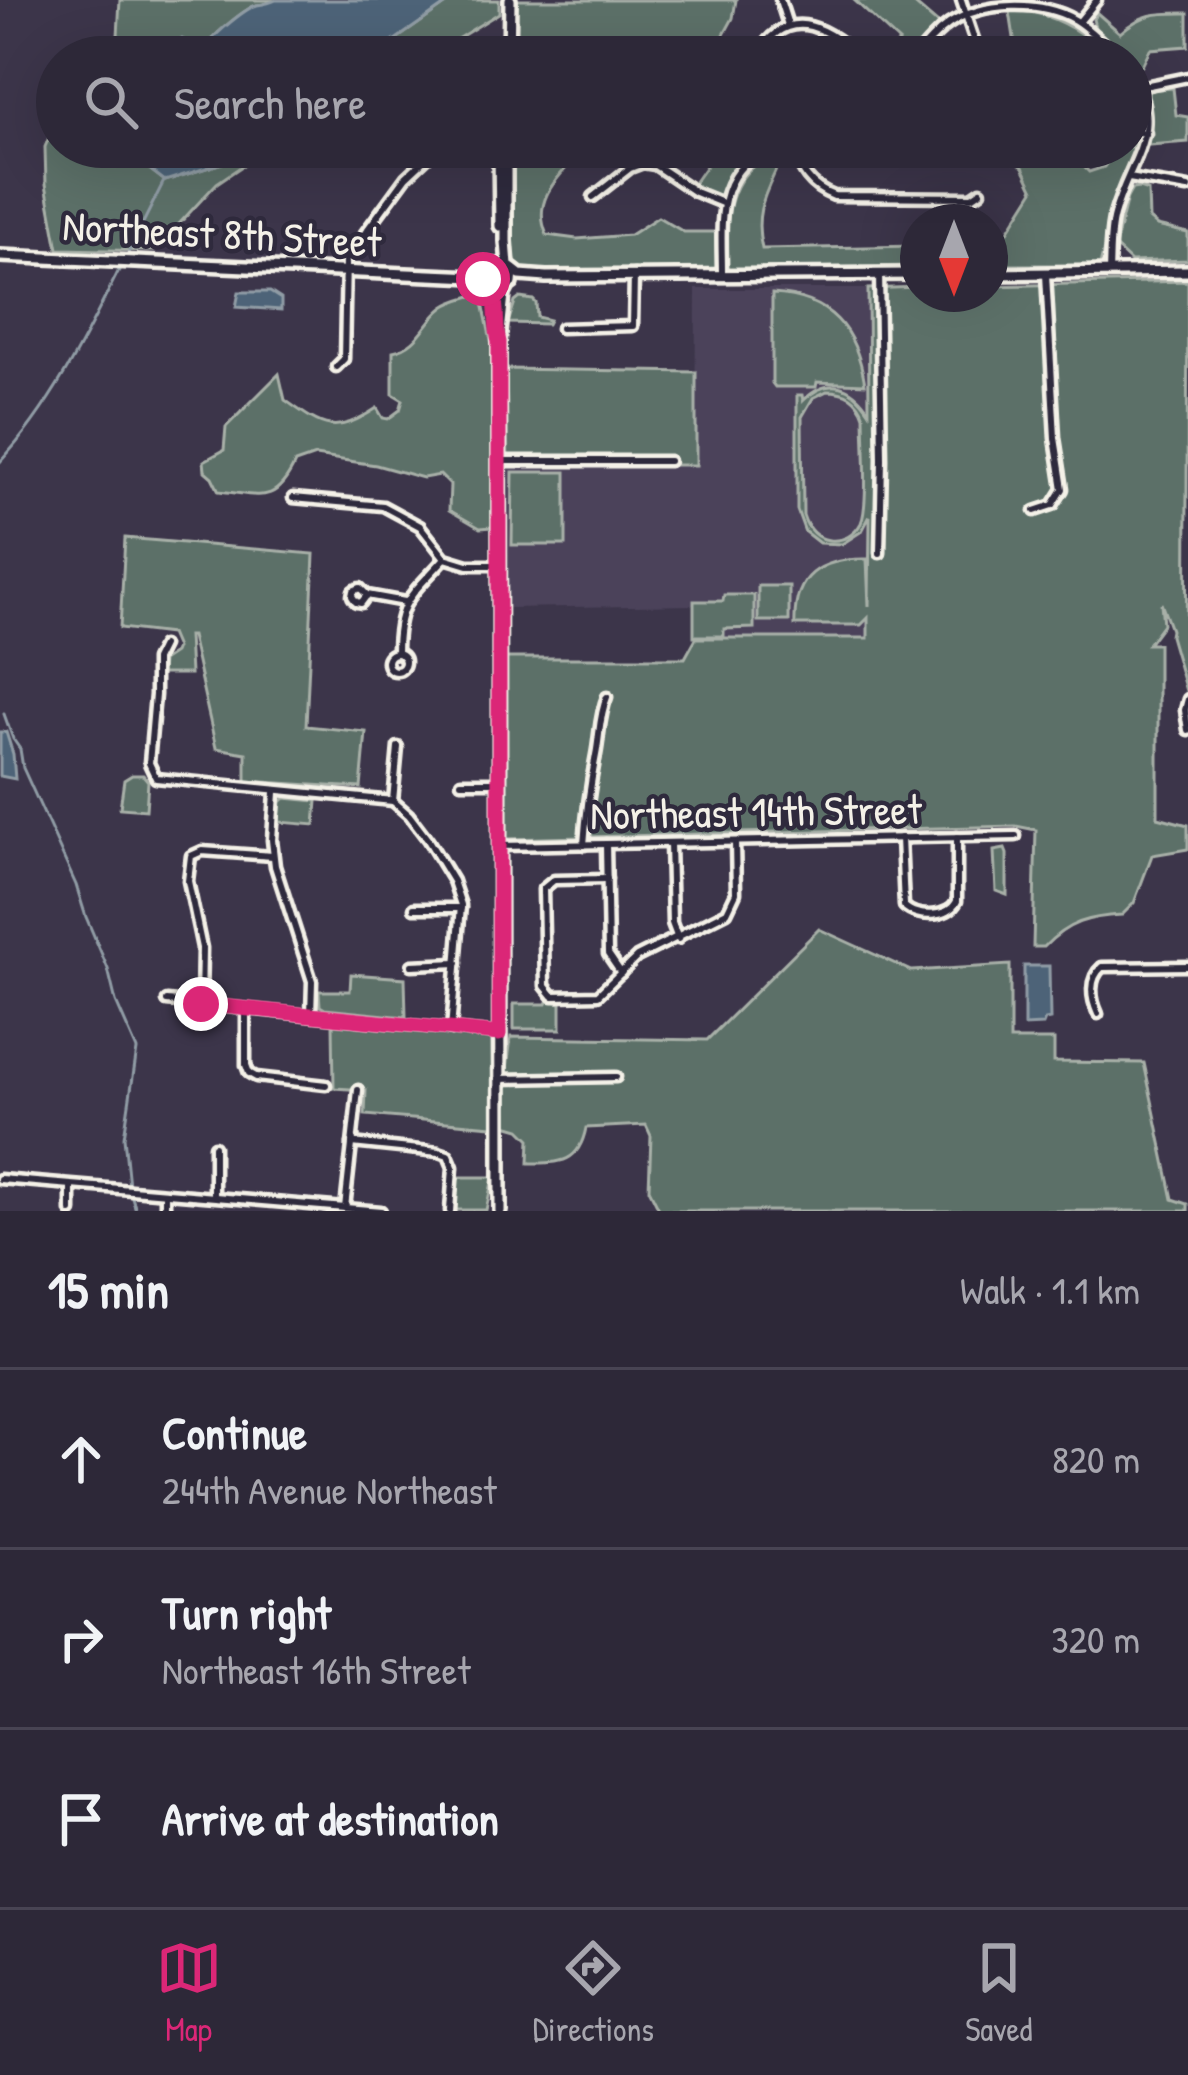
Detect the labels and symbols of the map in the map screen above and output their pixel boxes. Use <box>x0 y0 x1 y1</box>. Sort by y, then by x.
street label: Northeast 8th Street <box>61 196 383 270</box>
north arrow <box>900 204 1008 312</box>
route start <box>456 252 510 306</box>
street label: Northeast 14th Street <box>590 780 923 842</box>
route end <box>174 977 228 1031</box>

